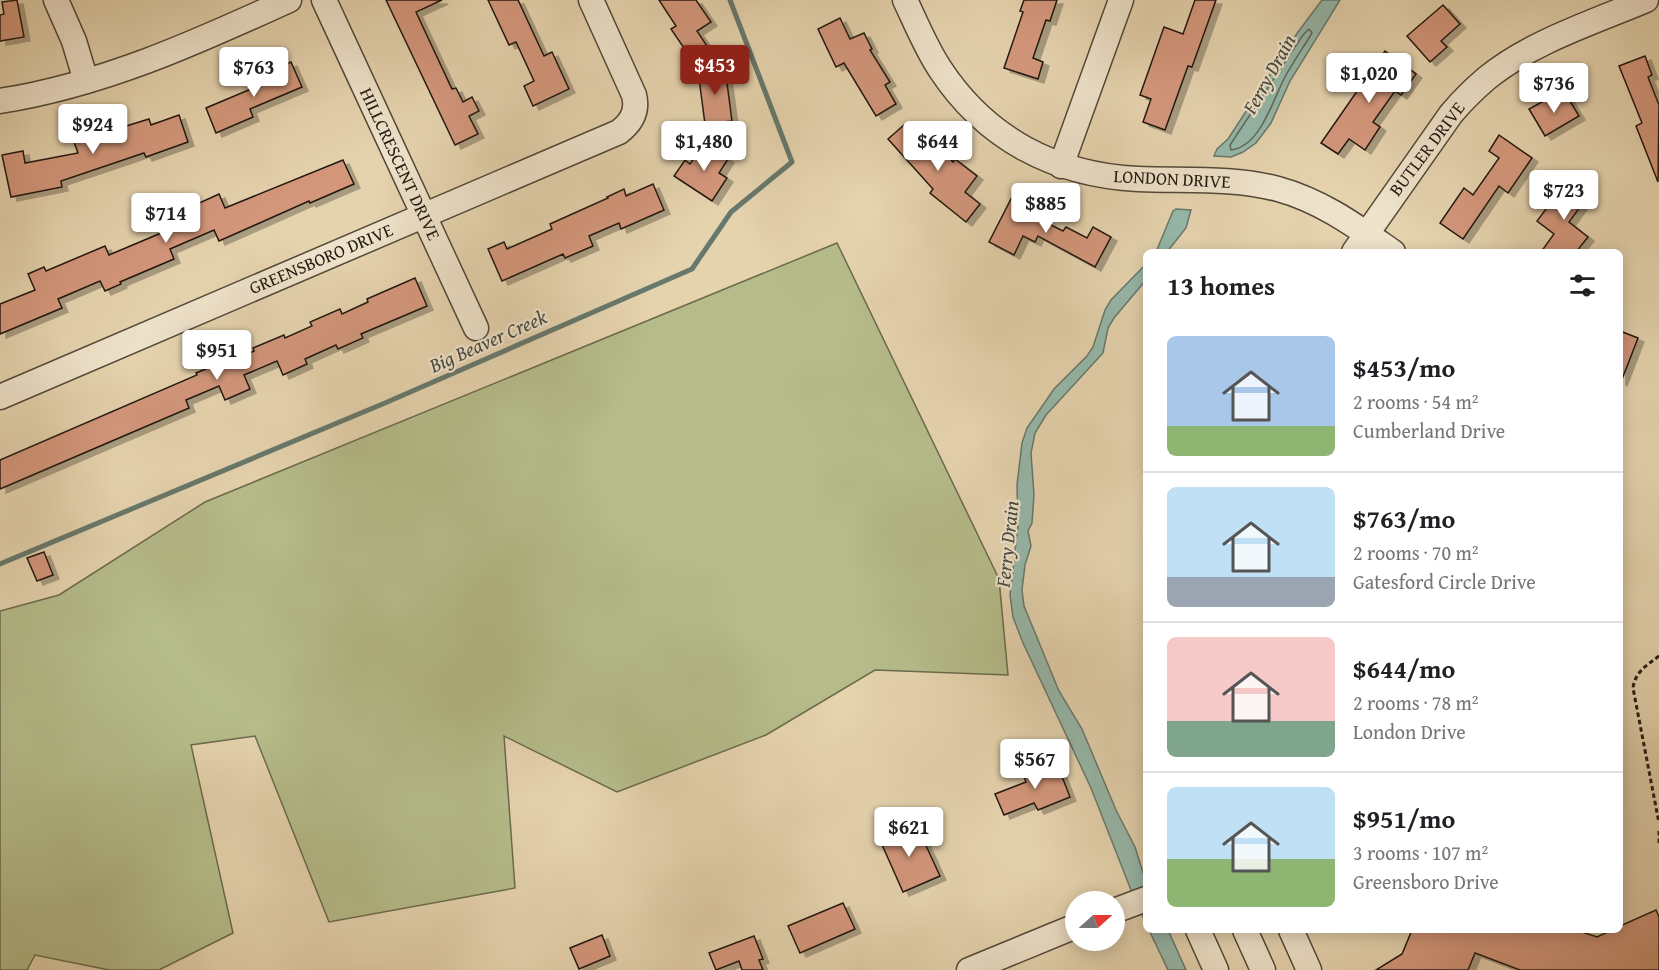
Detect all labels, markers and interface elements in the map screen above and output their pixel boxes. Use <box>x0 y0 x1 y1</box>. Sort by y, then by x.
water label: Ferry Drain <box>1234 29 1302 120</box>
pin: $453 <box>679 45 751 96</box>
pin: $763 <box>218 47 290 98</box>
text: $453 <box>694 50 736 79</box>
text: $763 <box>233 52 275 81</box>
pin: $1,020 <box>1320 53 1418 104</box>
text: $1,020 <box>1340 58 1398 87</box>
pin: $736 <box>1518 63 1590 114</box>
text: $736 <box>1533 68 1575 97</box>
street label: HILLCRESCENT DRIVE <box>353 83 448 244</box>
street label: BUTLER DRIVE <box>1382 96 1471 202</box>
pin: $924 <box>57 104 129 155</box>
text: $924 <box>72 109 114 138</box>
pin: $1,480 <box>655 121 753 172</box>
pin: $644 <box>902 121 974 172</box>
text: $1,480 <box>675 126 733 155</box>
text: $644 <box>917 126 959 155</box>
street label: LONDON DRIVE <box>1113 162 1231 195</box>
pin: $723 <box>1528 170 1600 221</box>
text: $723 <box>1543 175 1585 204</box>
pin: $885 <box>1010 183 1082 234</box>
text: $885 <box>1025 188 1067 217</box>
pin: $714 <box>130 193 202 244</box>
text: $714 <box>145 198 187 227</box>
street label: GREENSBORO DRIVE <box>245 216 397 301</box>
text: 13 homes <box>1167 266 1275 305</box>
icon: filters <box>1566 269 1599 302</box>
water label: Big Beaver Creek <box>423 301 552 380</box>
pin: $951 <box>181 330 253 381</box>
text: $951 <box>196 335 238 364</box>
text: $453/mo <box>1353 348 1455 387</box>
icon: home <box>1215 360 1287 432</box>
text: 2 rooms · 54 m² <box>1353 387 1479 416</box>
text: Cumberland Drive <box>1353 416 1505 445</box>
water label: Ferry Drain <box>987 499 1025 590</box>
text: $763/mo <box>1353 499 1455 538</box>
icon: home <box>1215 511 1287 583</box>
text: 2 rooms · 70 m² <box>1353 538 1479 567</box>
text: Gatesford Circle Drive <box>1353 567 1536 596</box>
text: $644/mo <box>1353 649 1455 688</box>
icon: home <box>1215 661 1287 733</box>
text: 2 rooms · 78 m² <box>1353 688 1479 717</box>
text: London Drive <box>1353 717 1466 746</box>
pin: $567 <box>999 739 1071 790</box>
text: $567 <box>1014 744 1056 773</box>
text: $951/mo <box>1353 799 1455 838</box>
pin: $621 <box>873 807 945 858</box>
icon: home <box>1215 811 1287 883</box>
text: $621 <box>888 812 930 841</box>
text: 3 rooms · 107 m² <box>1353 838 1488 867</box>
text: Greensboro Drive <box>1353 867 1499 896</box>
north arrow <box>1065 891 1125 951</box>
map controls <box>1065 891 1125 951</box>

